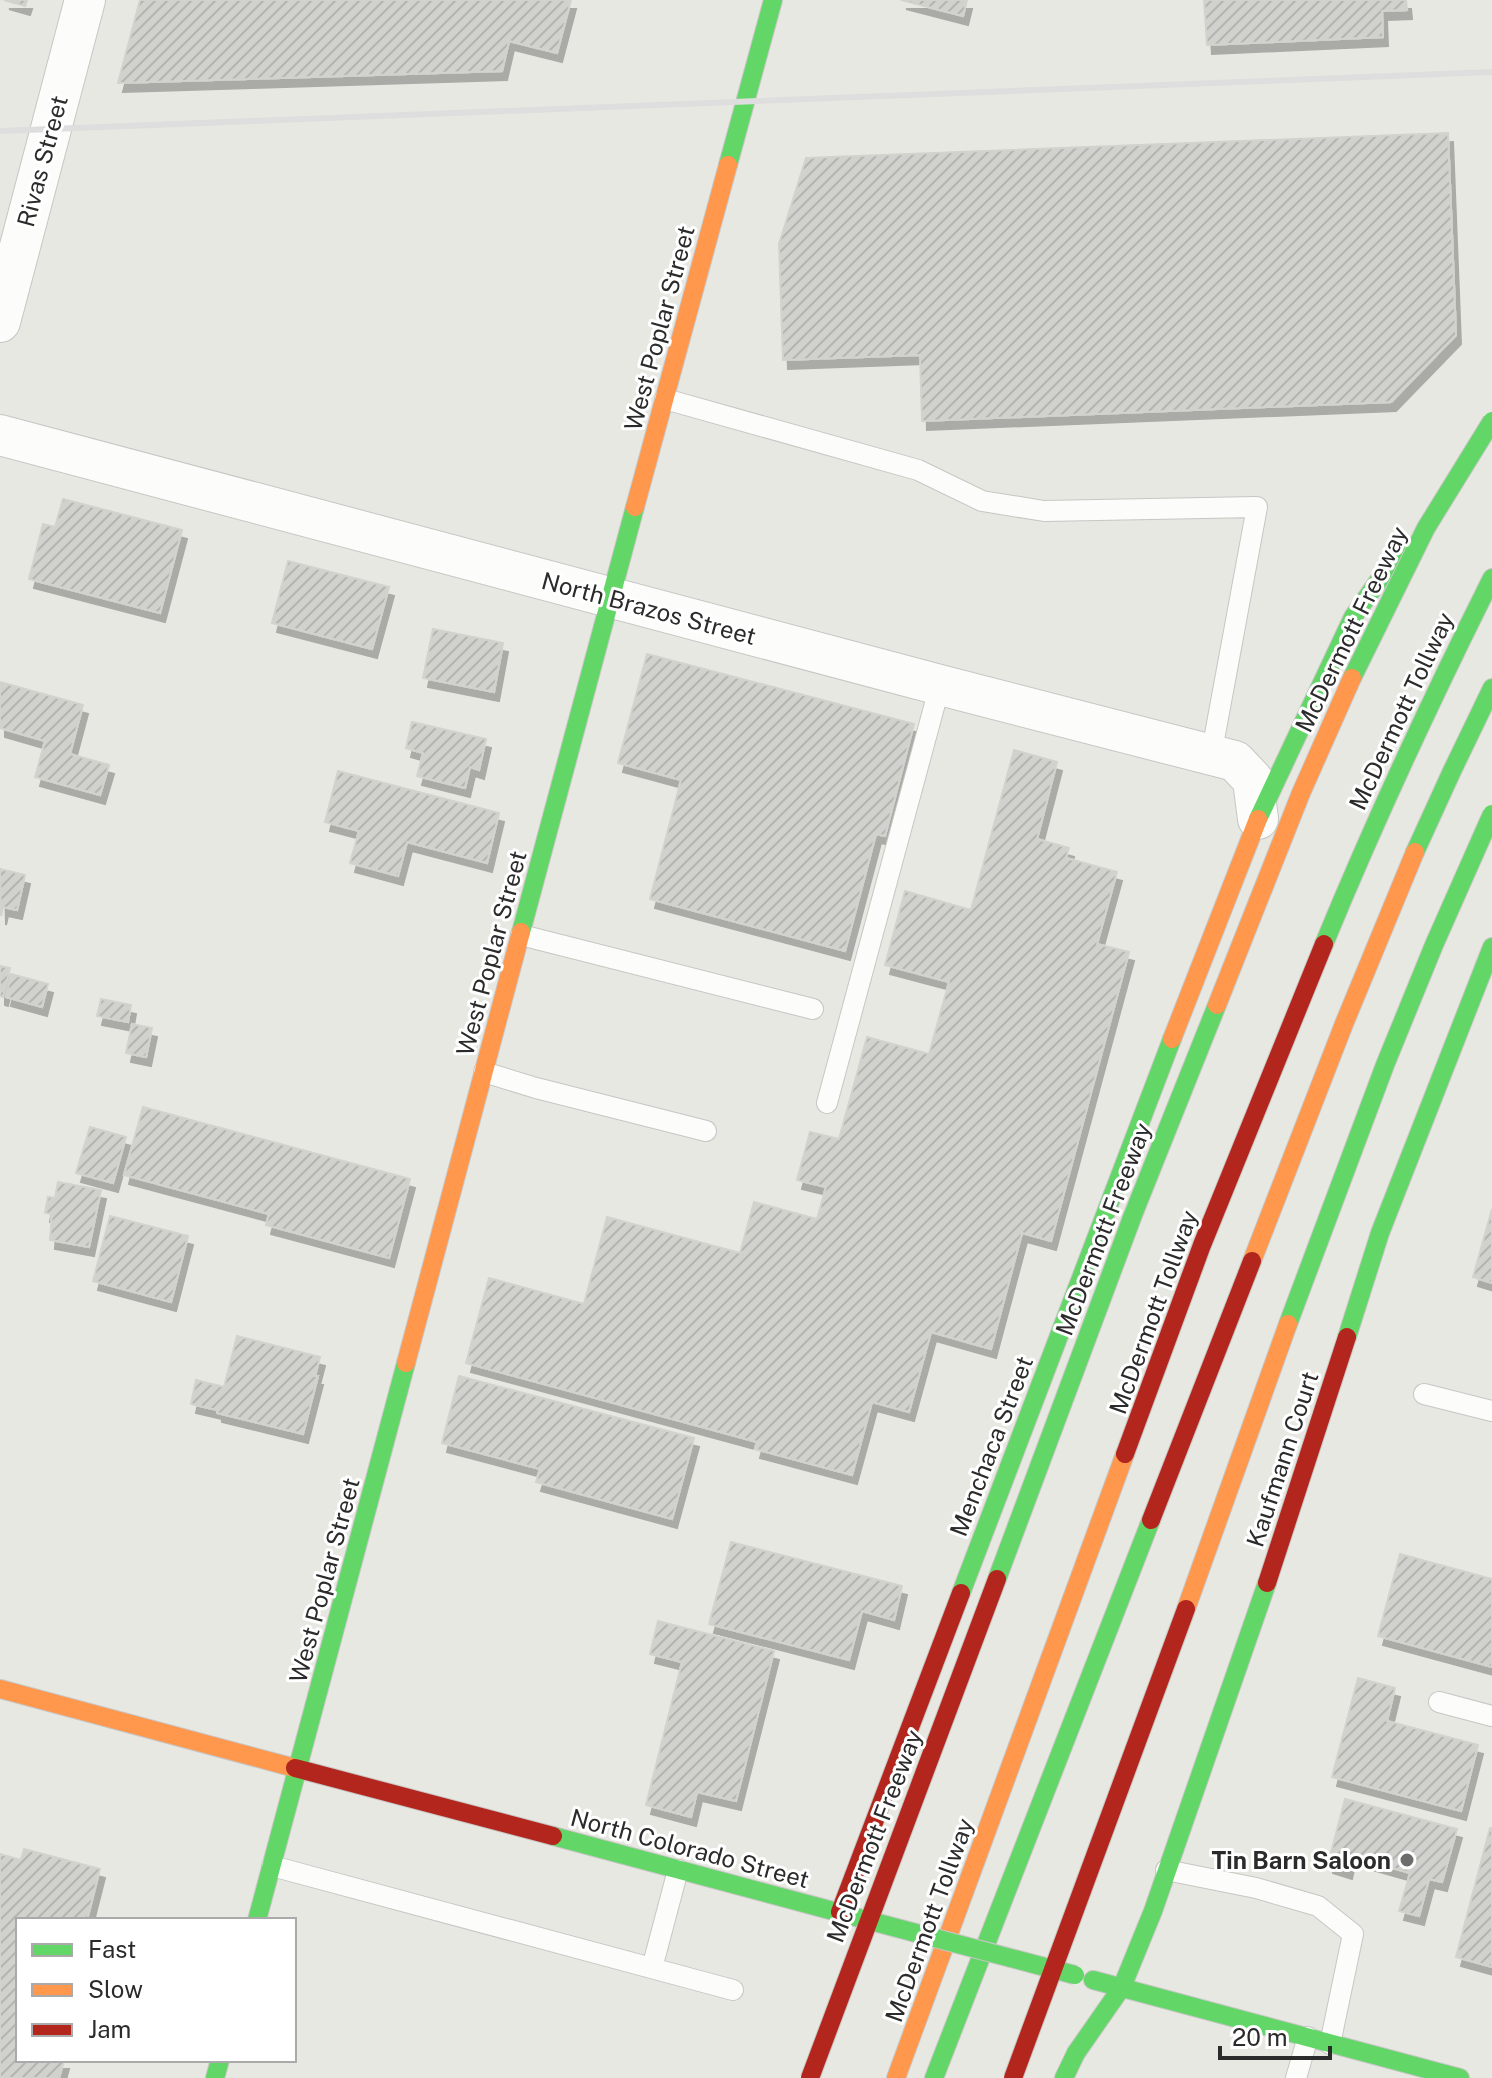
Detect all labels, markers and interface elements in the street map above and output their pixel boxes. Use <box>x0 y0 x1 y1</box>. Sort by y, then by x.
street label: Rivas Street <box>11 92 73 230</box>
street label: West Poplar Street <box>618 222 700 434</box>
street label: McDermott Freeway <box>1289 521 1413 736</box>
street label: North Brazos Street <box>539 566 759 650</box>
street label: McDermott Tollway <box>1343 608 1459 814</box>
street label: West Poplar Street <box>450 847 532 1059</box>
street label: McDermott Freeway <box>1050 1119 1156 1339</box>
street label: McDermott Tollway <box>1103 1206 1203 1418</box>
street label: Menchaca Street <box>944 1352 1038 1540</box>
street label: Kaufmann Court <box>1240 1368 1324 1550</box>
street label: West Poplar Street <box>283 1474 365 1686</box>
street label: McDermott Freeway <box>821 1726 927 1946</box>
street label: North Colorado Street <box>568 1803 812 1893</box>
street label: McDermott Tollway <box>879 1814 979 2026</box>
place label: Tin Barn Saloon <box>1211 1846 1391 1874</box>
marker: Tin Barn Saloon <box>1398 1851 1416 1869</box>
legend <box>16 1918 296 2062</box>
text: Fast <box>88 1935 136 1963</box>
text: Slow <box>88 1975 143 2003</box>
scale bar <box>1220 2010 1330 2060</box>
text: Jam <box>88 2015 131 2043</box>
text: 20 m <box>1232 2023 1288 2051</box>

